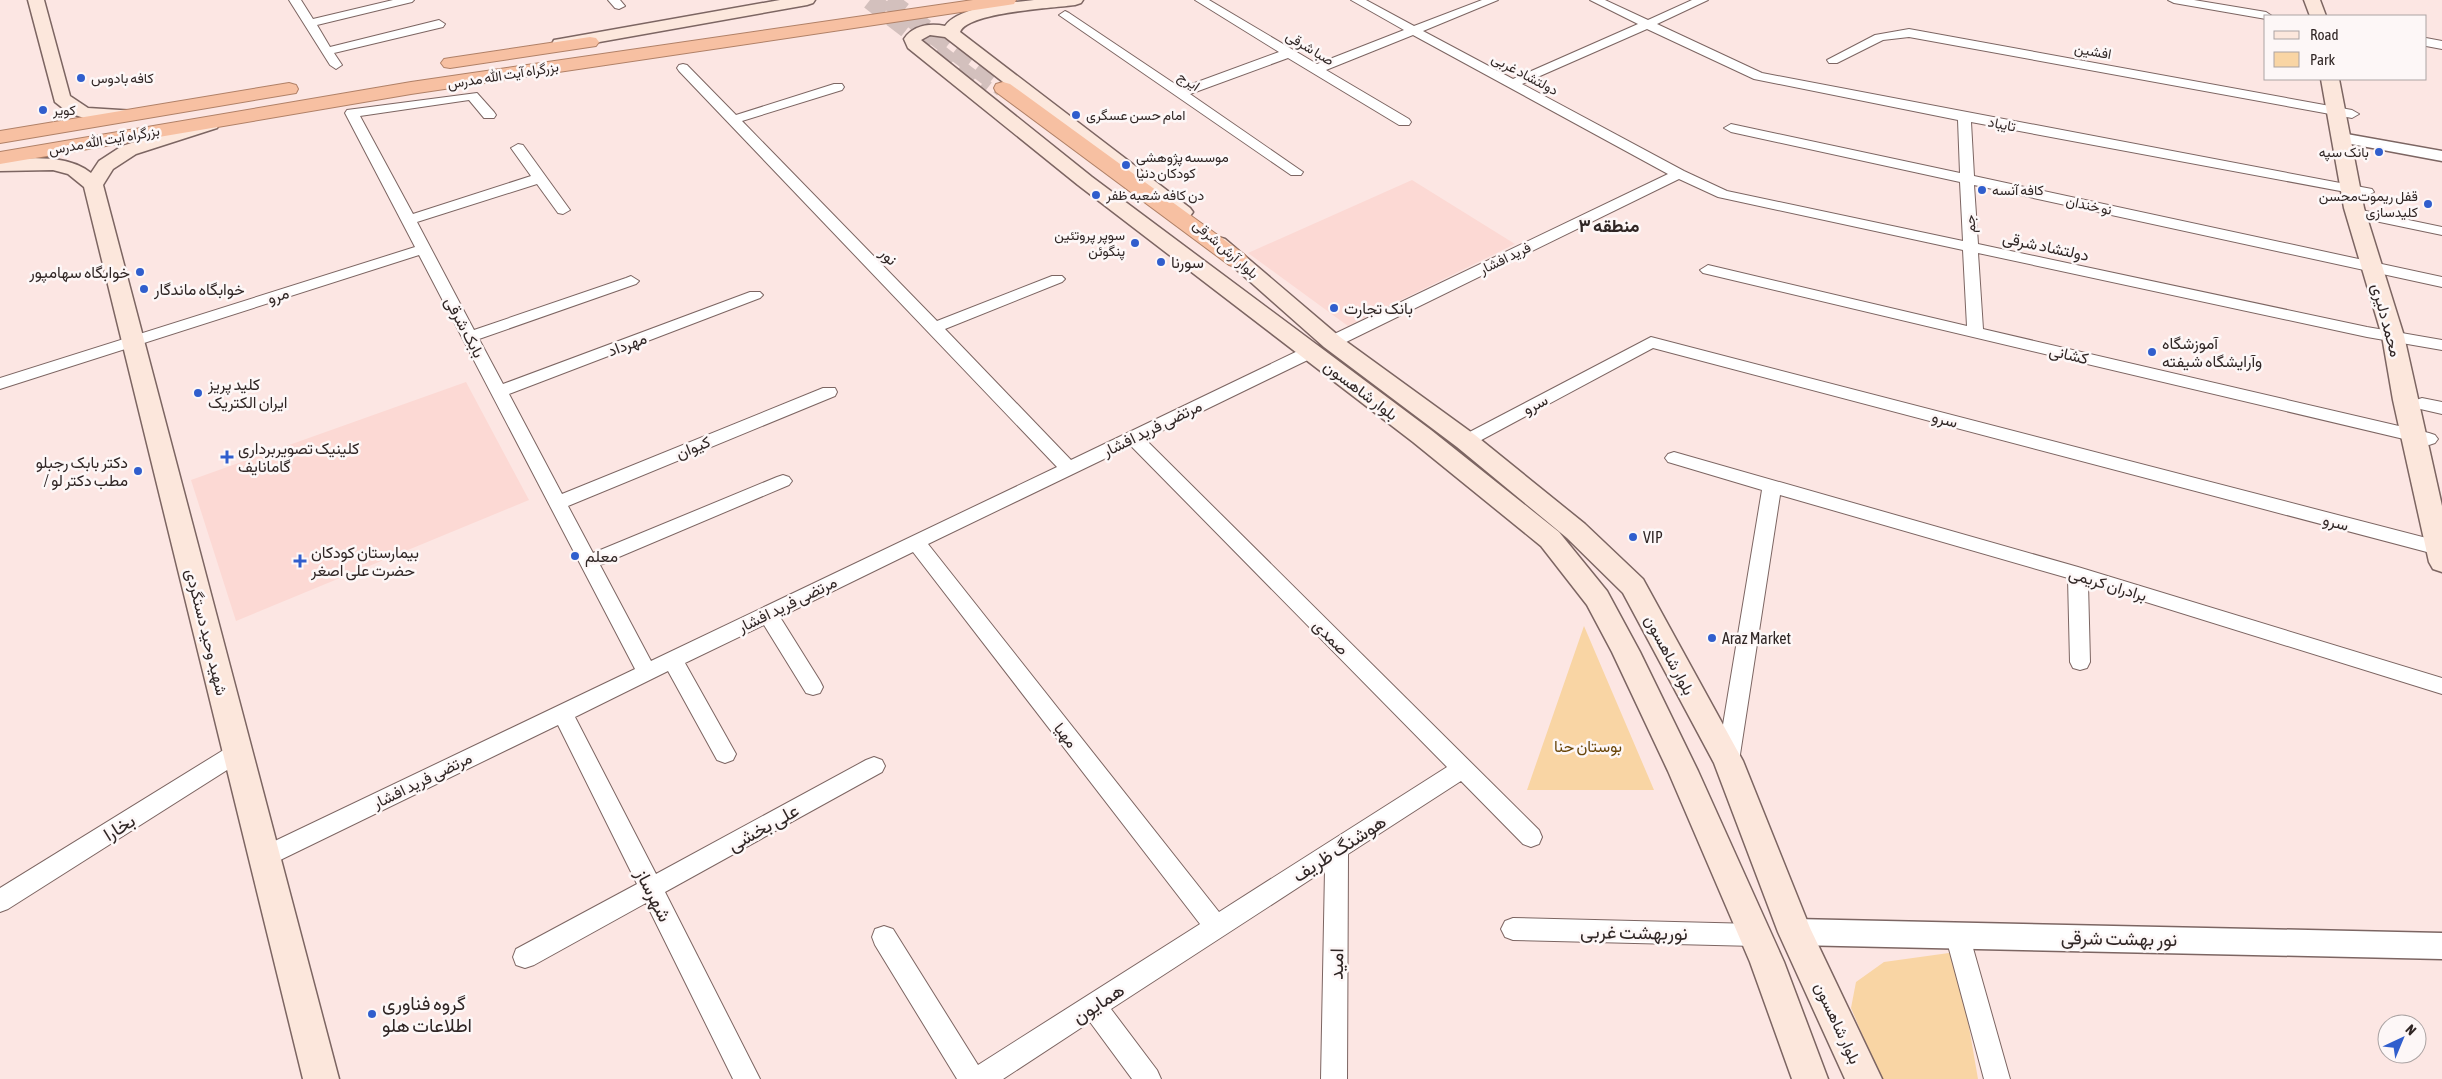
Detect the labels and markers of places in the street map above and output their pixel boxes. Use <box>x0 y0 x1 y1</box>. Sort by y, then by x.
place label: کافه بادوس <box>91 70 154 87</box>
marker: کافه بادوس <box>75 72 87 84</box>
place label: کویر <box>52 102 76 119</box>
marker: کویر <box>37 104 49 116</box>
place label: امام حسن عسگری <box>1086 107 1185 124</box>
marker: امام حسن عسگری <box>1070 109 1082 121</box>
place label: بانک سپه <box>2319 144 2369 162</box>
marker: بانک سپه <box>2373 146 2385 158</box>
place label: موسسه پژوهشی کودکان دنیا <box>1136 149 1229 182</box>
marker: موسسه پژوهشی کودکان دنیا <box>1120 159 1132 171</box>
place label: کافه آنسه <box>1992 182 2044 198</box>
marker: کافه آنسه <box>1976 184 1988 196</box>
place label: دن کافه شعبه ظفر <box>1105 187 1204 204</box>
place label: قفل ریموت‌محسن کلیدسازی <box>2319 188 2418 221</box>
marker: دن کافه شعبه ظفر <box>1090 189 1102 201</box>
marker: قفل ریموت‌محسن کلیدسازی <box>2422 198 2434 210</box>
place label: سوپر پروتئین پنگوئن <box>1054 227 1125 261</box>
marker: سوپر پروتئین پنگوئن <box>1129 237 1141 249</box>
place label: سورنا <box>1171 253 1204 273</box>
marker: سورنا <box>1155 256 1167 268</box>
place label: خوابگاه سهامپور <box>28 263 130 284</box>
marker: خوابگاه سهامپور <box>134 266 146 278</box>
place label: خوابگاه ماندگار <box>153 280 245 300</box>
marker: خوابگاه ماندگار <box>138 283 150 295</box>
place label: بانک تجارت <box>1344 299 1413 319</box>
marker: بانک تجارت <box>1328 302 1340 314</box>
place label: آموزشگاه وآرایشگاه شیفته <box>2162 334 2262 372</box>
marker: آموزشگاه وآرایشگاه شیفته <box>2146 346 2158 358</box>
place label: کلید پریز ایران الکتریک <box>207 375 288 413</box>
marker: کلید پریز ایران الکتریک <box>192 387 204 399</box>
place label: کلینیک تصویربرداری گامانایف <box>238 439 359 476</box>
marker: کلینیک تصویربرداری گامانایف <box>220 450 234 464</box>
place label: دکتر بابک رجبلو / مطب دکتر لو <box>36 453 128 491</box>
marker: دکتر بابک رجبلو / مطب دکتر لو <box>132 465 144 477</box>
place label: VIP <box>1643 528 1663 546</box>
marker: VIP <box>1627 531 1639 543</box>
place label: بیمارستان کودکان حضرت علی اصغر <box>310 543 419 581</box>
place label: معلم <box>585 547 618 567</box>
marker: معلم <box>569 550 581 562</box>
marker: بیمارستان کودکان حضرت علی اصغر <box>293 554 307 568</box>
place label: Araz Market <box>1722 629 1791 647</box>
marker: Araz Market <box>1706 632 1718 644</box>
place label: گروه فناوری اطلاعات هلو <box>382 992 472 1037</box>
marker: گروه فناوری اطلاعات هلو <box>366 1008 378 1020</box>

